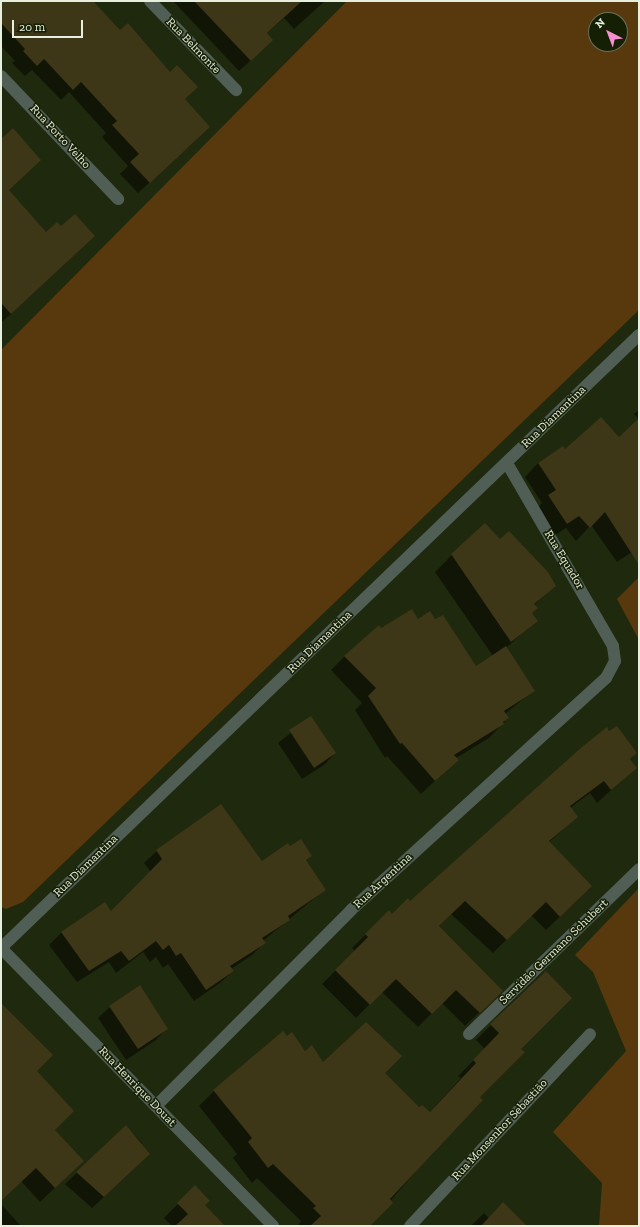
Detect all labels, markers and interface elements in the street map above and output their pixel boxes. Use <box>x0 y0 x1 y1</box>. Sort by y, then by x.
scale bar <box>14 12 85 38</box>
north arrow <box>588 12 628 52</box>
street label: Rua Belmonte <box>163 15 223 77</box>
text: N <box>593 16 608 31</box>
text: 20 m <box>19 20 45 34</box>
street label: Rua Porto Velho <box>27 102 93 172</box>
street label: Rua Diamantina <box>519 383 589 451</box>
street label: Rua Equador <box>541 528 587 592</box>
street label: Rua Diamantina <box>285 608 355 676</box>
street label: Rua Diamantina <box>51 832 121 900</box>
street label: Rua Argentina <box>351 850 415 912</box>
street label: Servidão Germano Schubert <box>497 896 611 1008</box>
street label: Rua Henrique Douat <box>95 1044 179 1130</box>
street label: Rua Monsenhor Sebastião <box>449 1076 551 1184</box>

